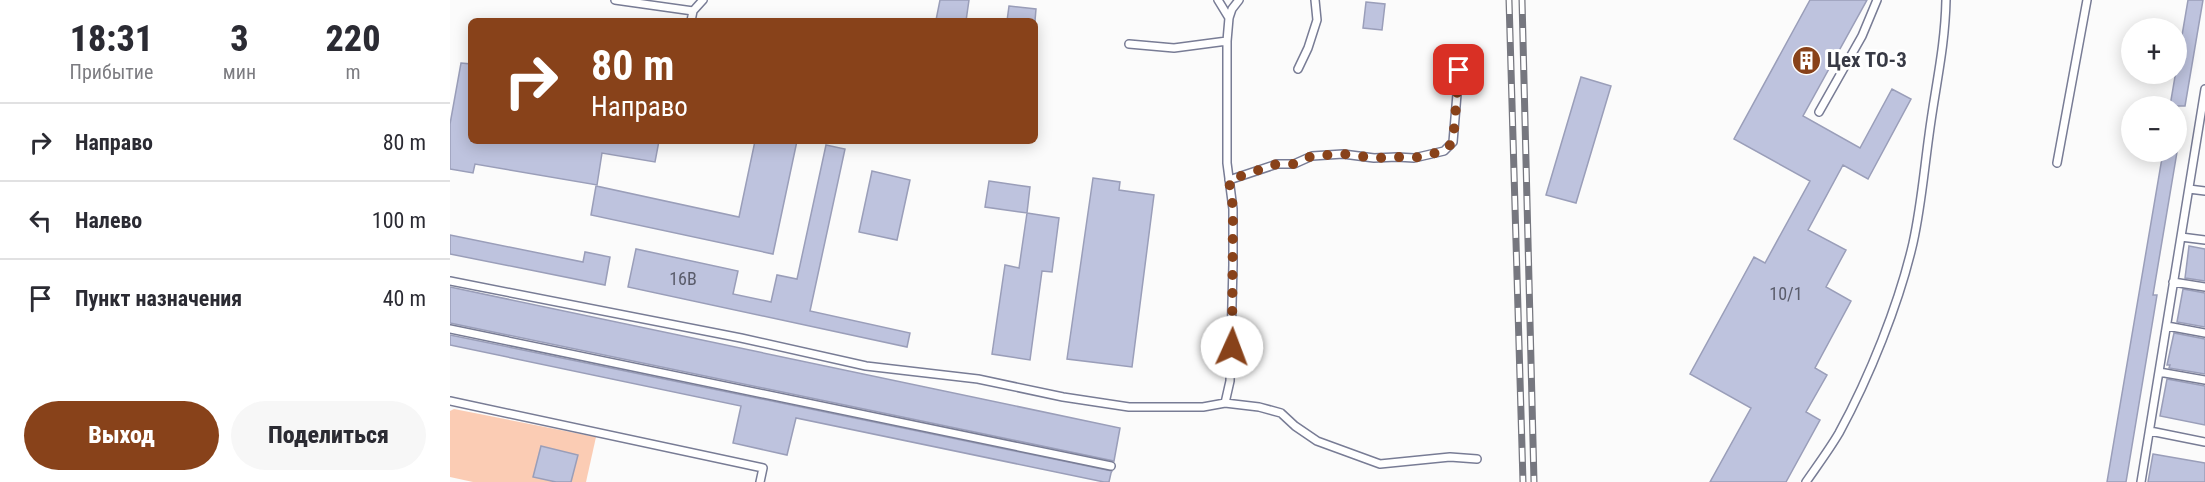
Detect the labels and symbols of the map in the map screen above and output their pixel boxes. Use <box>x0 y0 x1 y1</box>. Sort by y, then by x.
pin <box>1433 44 1484 95</box>
building icon: Цех ТО-3 <box>1790 44 1822 76</box>
place label: Цех ТО-3 <box>1827 48 1907 72</box>
house number: 16В <box>669 268 697 289</box>
house number: 10/1 <box>1769 283 1803 304</box>
position arrow <box>1200 315 1264 379</box>

